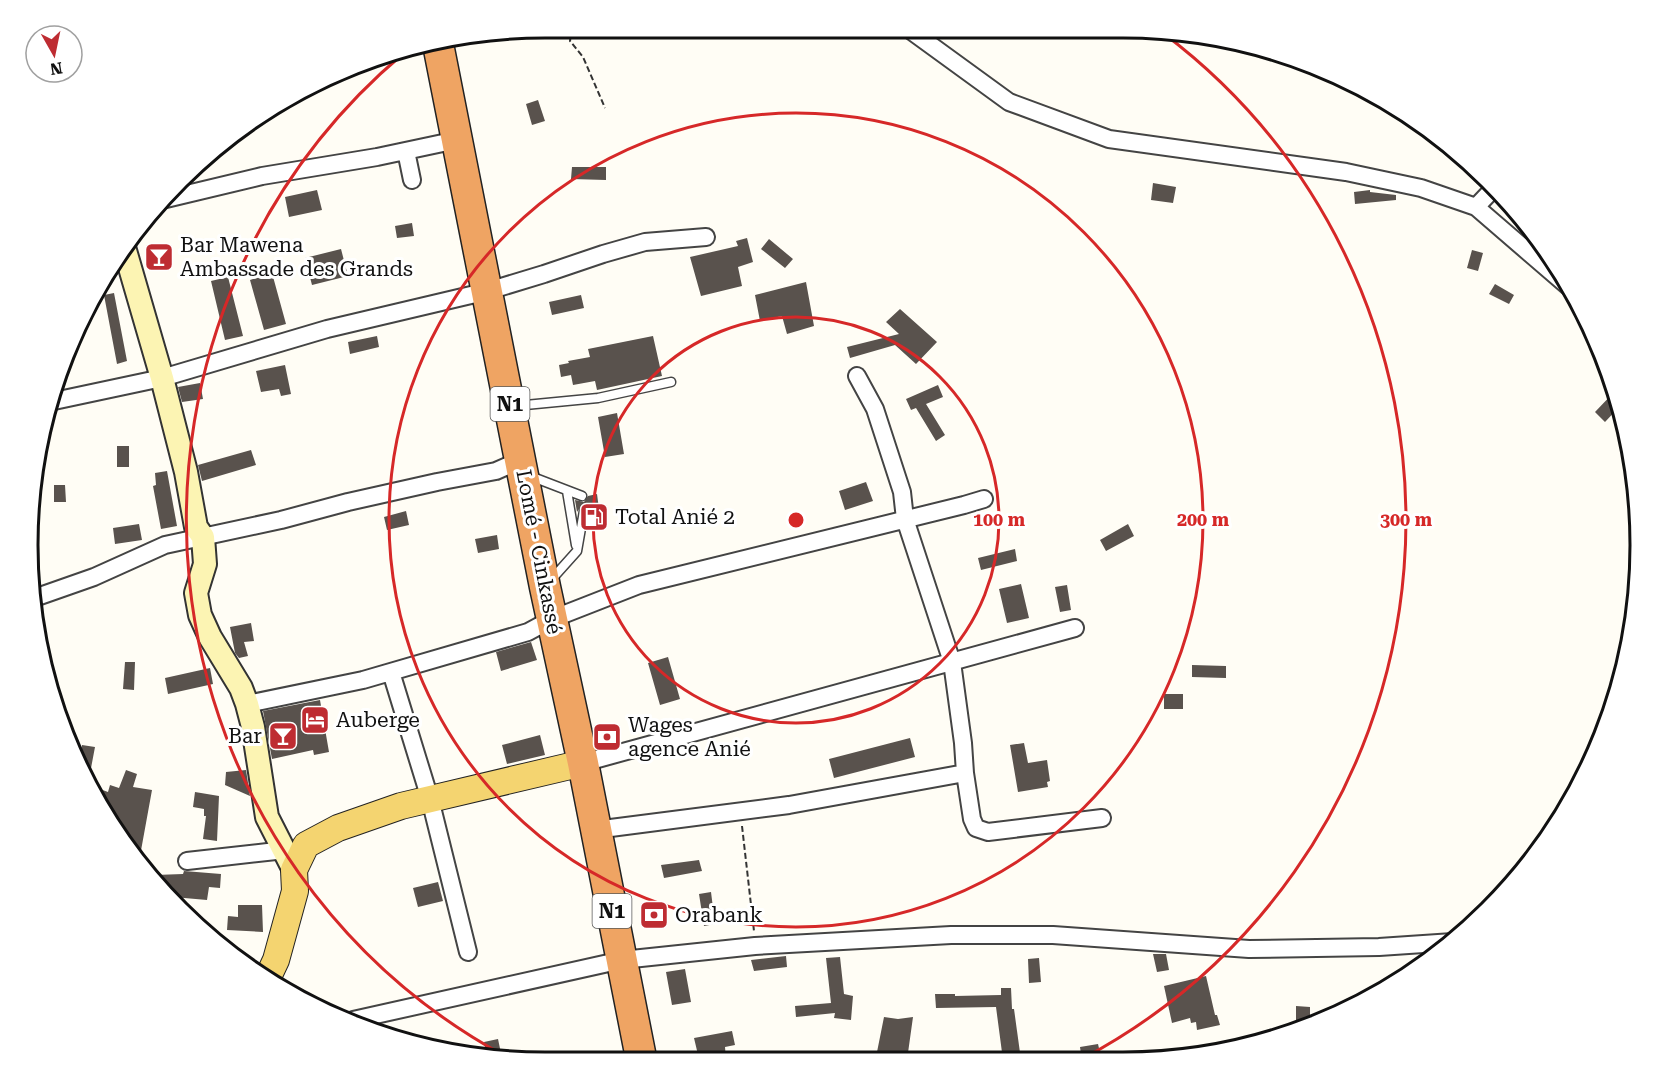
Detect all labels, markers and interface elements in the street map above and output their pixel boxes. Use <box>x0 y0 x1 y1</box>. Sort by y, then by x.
north arrow <box>24 24 84 84</box>
text: N <box>49 58 64 79</box>
place label: Bar Mawena Ambassade des Grands <box>180 233 413 281</box>
bar icon: Bar Mawena Ambassade des Grands <box>143 241 175 273</box>
road number: N1 <box>490 387 530 421</box>
street label: Lomé - Cinkassé <box>511 468 567 636</box>
fuel station icon: Total Anié 2 <box>578 501 610 533</box>
place label: Total Anié 2 <box>615 505 735 529</box>
text: 100 m <box>973 509 1026 530</box>
text: 200 m <box>1177 509 1230 530</box>
text: 300 m <box>1380 509 1433 530</box>
centre of rings <box>786 510 806 530</box>
hotel icon: Auberge <box>299 704 331 736</box>
place label: Auberge <box>336 708 420 732</box>
place label: Wages agence Anié <box>628 713 751 761</box>
bar icon: Bar <box>267 720 299 752</box>
bank icon: Wages agence Anié <box>591 721 623 753</box>
place label: Bar <box>228 724 262 748</box>
road number: N1 <box>592 894 632 928</box>
bank icon: Orabank <box>638 899 670 931</box>
place label: Orabank <box>675 903 763 927</box>

